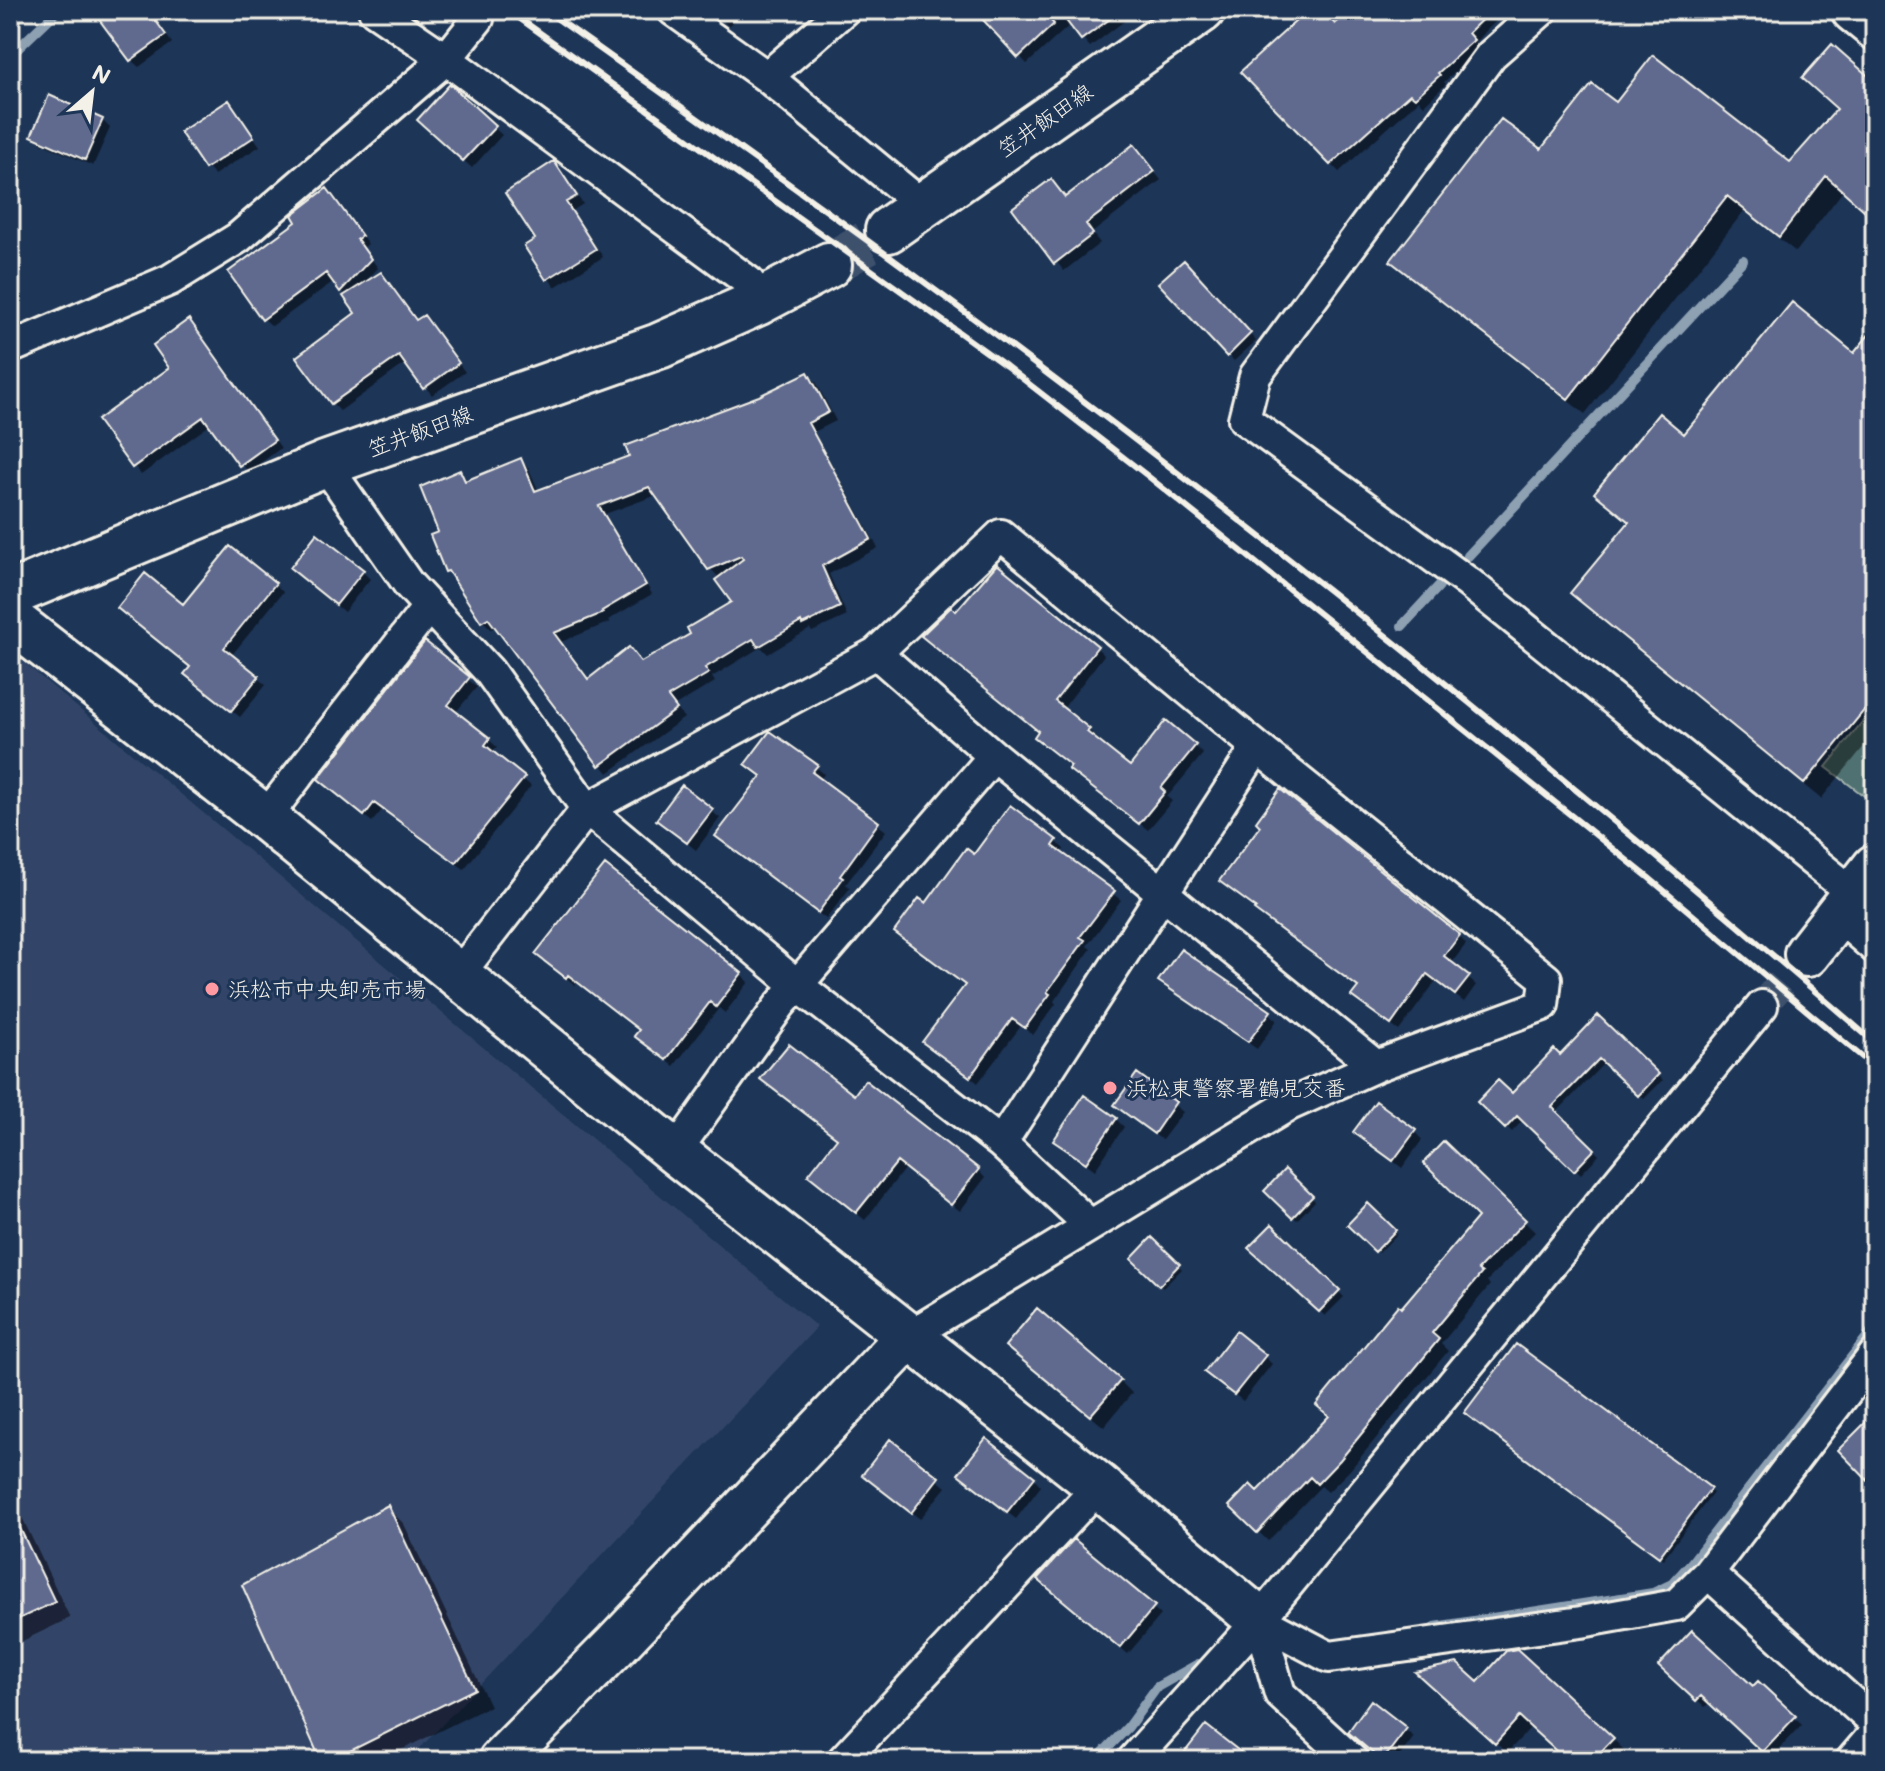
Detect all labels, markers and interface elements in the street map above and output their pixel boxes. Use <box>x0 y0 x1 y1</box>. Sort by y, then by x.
north arrow <box>52 52 132 132</box>
text: N <box>87 57 116 91</box>
street label: 笠井飯田線 <box>991 76 1098 163</box>
street label: 笠井飯田線 <box>363 398 476 463</box>
place label: 浜松市中央卸売市場 <box>228 974 426 1003</box>
marker: 浜松市中央卸売市場 <box>203 980 221 998</box>
place label: 浜松東警察署鶴見交番 <box>1126 1073 1346 1102</box>
marker: 浜松東警察署鶴見交番 <box>1101 1079 1119 1097</box>

